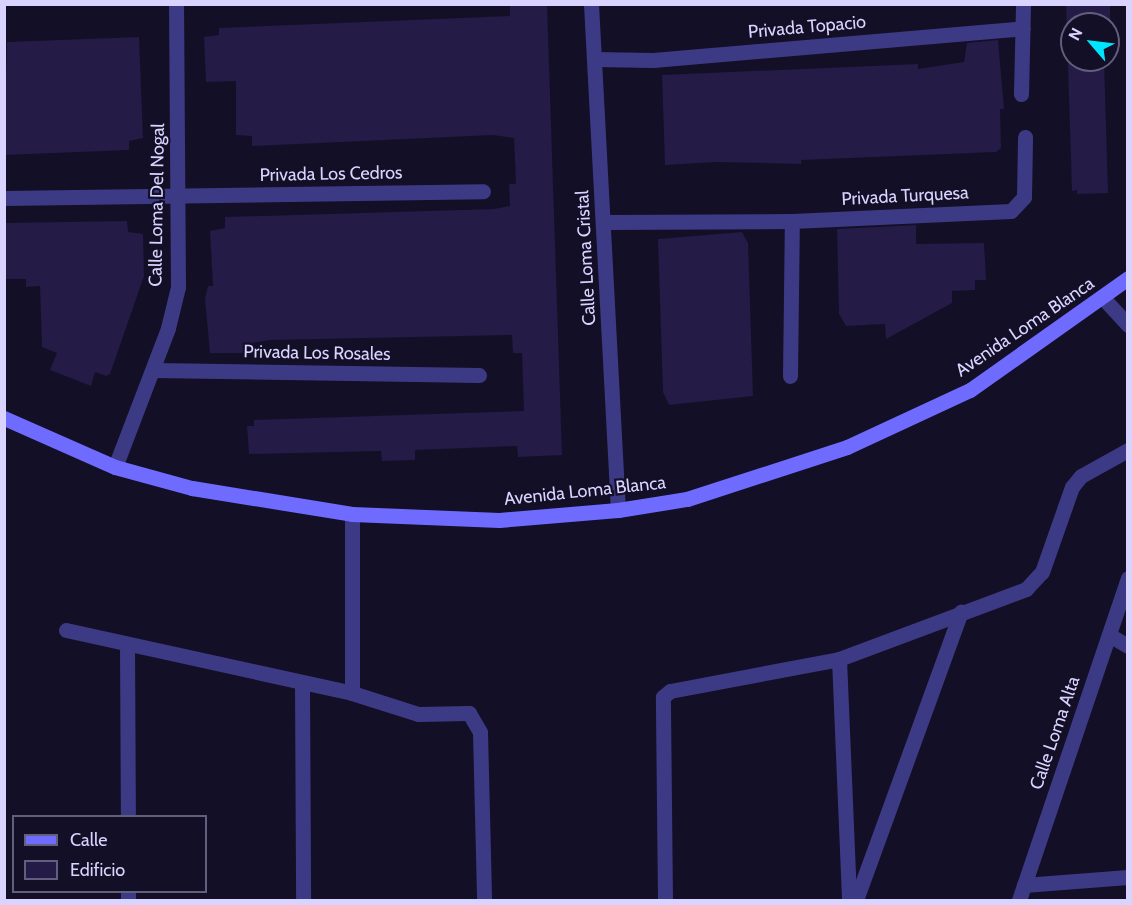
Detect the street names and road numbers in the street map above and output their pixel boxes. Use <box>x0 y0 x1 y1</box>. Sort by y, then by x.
street label: Privada Topacio <box>747 11 867 43</box>
street label: Calle Loma Del Nogal <box>145 123 169 287</box>
street label: Privada Los Cedros <box>259 162 403 186</box>
street label: Privada Turquesa <box>841 182 969 210</box>
street label: Calle Loma Cristal <box>572 190 600 326</box>
street label: Avenida Loma Blanca <box>952 273 1098 381</box>
street label: Privada Los Rosales <box>243 341 391 365</box>
street label: Avenida Loma Blanca <box>503 472 667 510</box>
street label: Calle Loma Alta <box>1026 673 1084 793</box>

